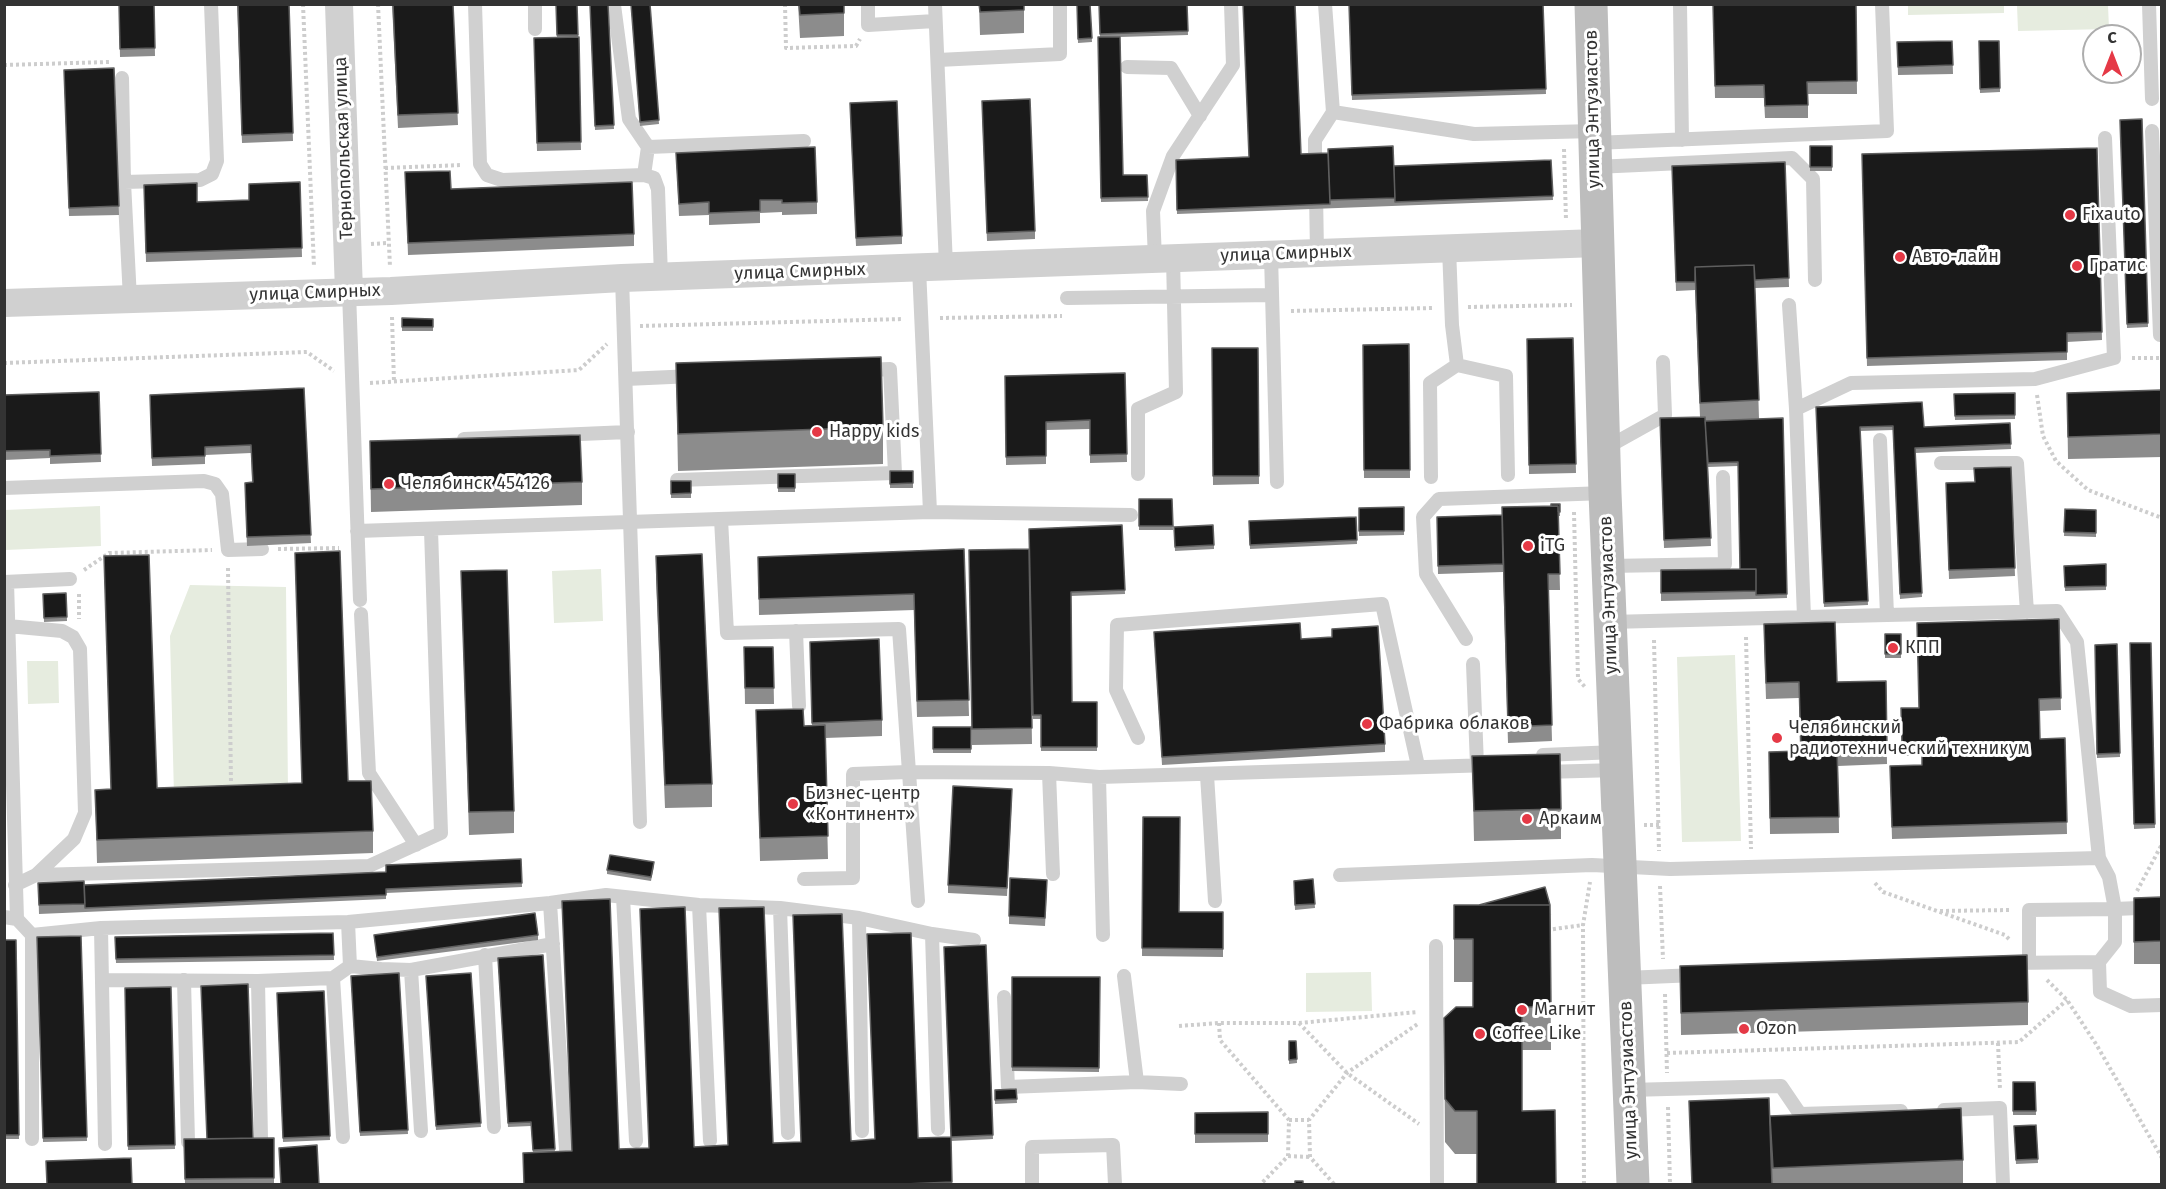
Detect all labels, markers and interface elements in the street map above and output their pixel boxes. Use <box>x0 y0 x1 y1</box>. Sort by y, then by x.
north arrow <box>2082 24 2142 84</box>
text: С <box>2107 28 2117 47</box>
street label: улица Энтузиастов <box>1581 30 1605 188</box>
street label: Тернопольская улица <box>330 56 358 240</box>
place label: Fixauto <box>2082 204 2141 226</box>
marker: Fixauto <box>2063 208 2077 222</box>
street label: улица Смирных <box>1220 241 1352 267</box>
place label: Авто-лайн <box>1912 246 1999 268</box>
marker: Авто-лайн <box>1893 250 1907 264</box>
place label: Гратис <box>2089 255 2146 277</box>
street label: улица Смирных <box>734 259 866 285</box>
marker: Гратис <box>2070 259 2084 273</box>
street label: улица Смирных <box>249 280 381 306</box>
place label: Happy kids <box>829 421 919 443</box>
marker: Happy kids <box>810 425 824 439</box>
place label: Челябинск 454126 <box>401 473 550 495</box>
marker: Челябинск 454126 <box>382 477 396 491</box>
street label: улица Энтузиастов <box>1595 515 1623 675</box>
place label: iTG <box>1540 535 1565 557</box>
marker: iTG <box>1521 539 1535 553</box>
place label: КПП <box>1905 637 1940 659</box>
marker: КПП <box>1886 641 1900 655</box>
place label: Фабрика облаков <box>1379 713 1530 735</box>
marker: Фабрика облаков <box>1360 717 1374 731</box>
place label: Челябинский радиотехнический техникум <box>1789 717 2030 760</box>
marker: Челябинский радиотехнический техникум <box>1770 731 1784 745</box>
place label: Бизнес-центр «Континент» <box>805 783 920 826</box>
marker: Бизнес-центр «Континент» <box>786 797 800 811</box>
place label: Аркаим <box>1539 808 1602 830</box>
marker: Аркаим <box>1520 812 1534 826</box>
place label: Магнит <box>1534 999 1595 1021</box>
street label: улица Энтузиастов <box>1615 1000 1643 1160</box>
marker: Магнит <box>1515 1003 1529 1017</box>
place label: Ozon <box>1756 1018 1797 1040</box>
marker: Ozon <box>1737 1022 1751 1036</box>
place label: Coffee Like <box>1492 1023 1581 1045</box>
marker: Coffee Like <box>1473 1027 1487 1041</box>

